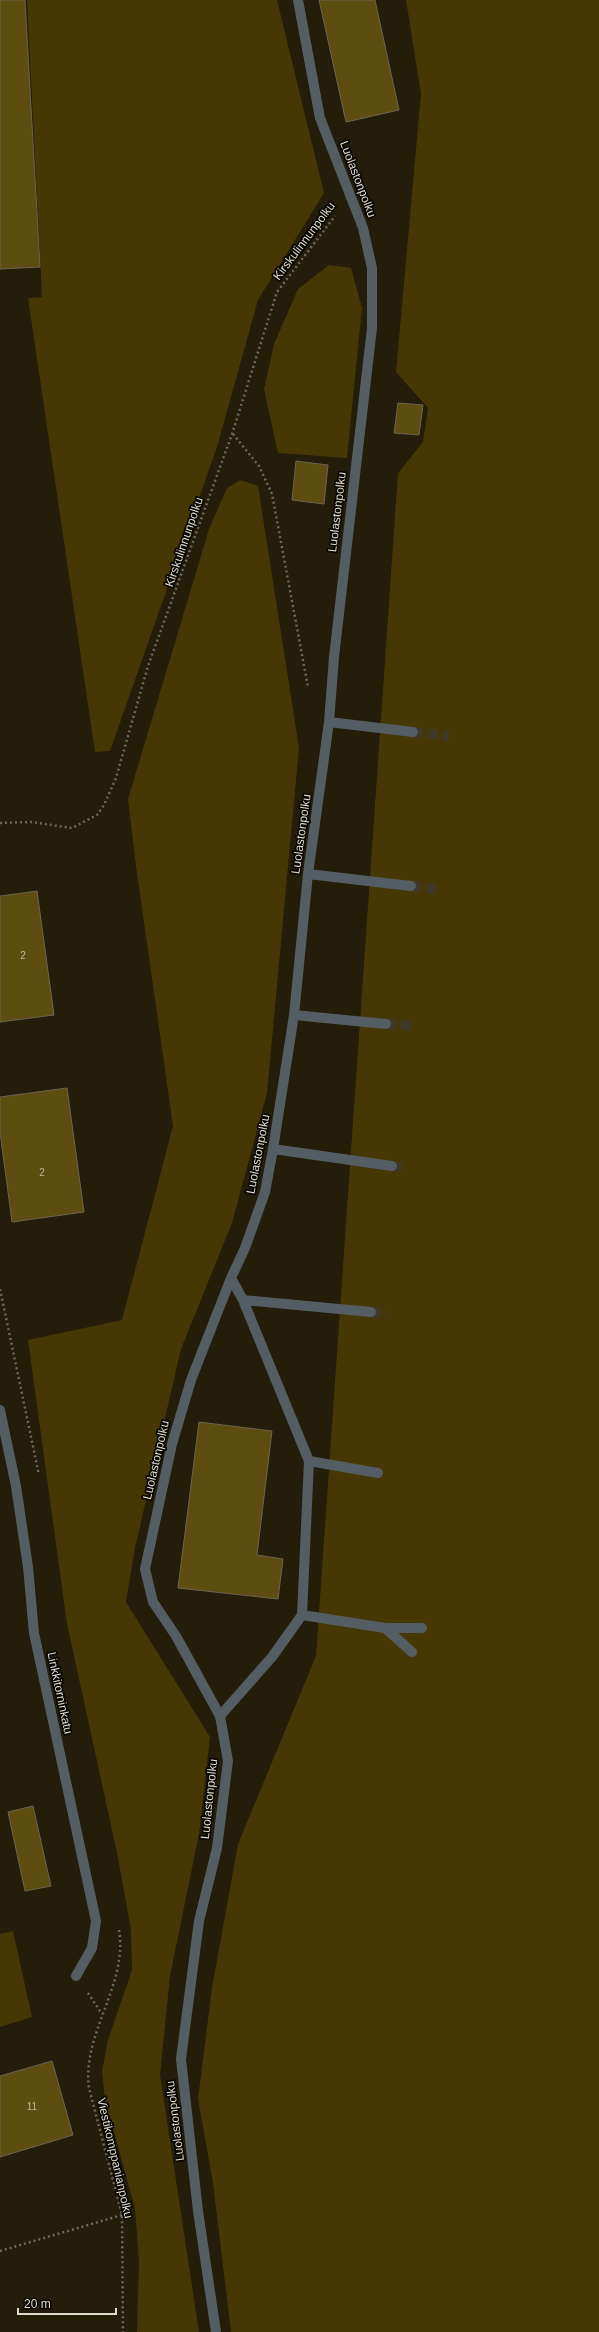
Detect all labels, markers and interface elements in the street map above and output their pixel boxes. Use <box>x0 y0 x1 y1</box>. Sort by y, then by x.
street label: Luolastonpolku <box>337 139 379 219</box>
street label: Kirskulinnunpolku <box>270 199 338 283</box>
street label: Luolastonpolku <box>325 471 349 553</box>
street label: Kirskulinnunpolku <box>162 495 206 589</box>
street label: Luolastonpolku <box>288 793 314 875</box>
house number: 2 <box>20 950 26 961</box>
street label: Luolastonpolku <box>243 1113 273 1195</box>
house number: 2 <box>39 1167 45 1178</box>
street label: Luolastonpolku <box>140 1419 172 1501</box>
street label: Linkkitorninkatu <box>44 1651 76 1735</box>
street label: Luolastonpolku <box>198 1758 220 1840</box>
street label: Luolastonpolku <box>163 2080 187 2162</box>
street label: Viestikomppanianpolku <box>94 2096 136 2220</box>
house number: 11 <box>27 2101 38 2112</box>
scale bar <box>18 2290 116 2316</box>
text: 20 m <box>24 2297 51 2311</box>

